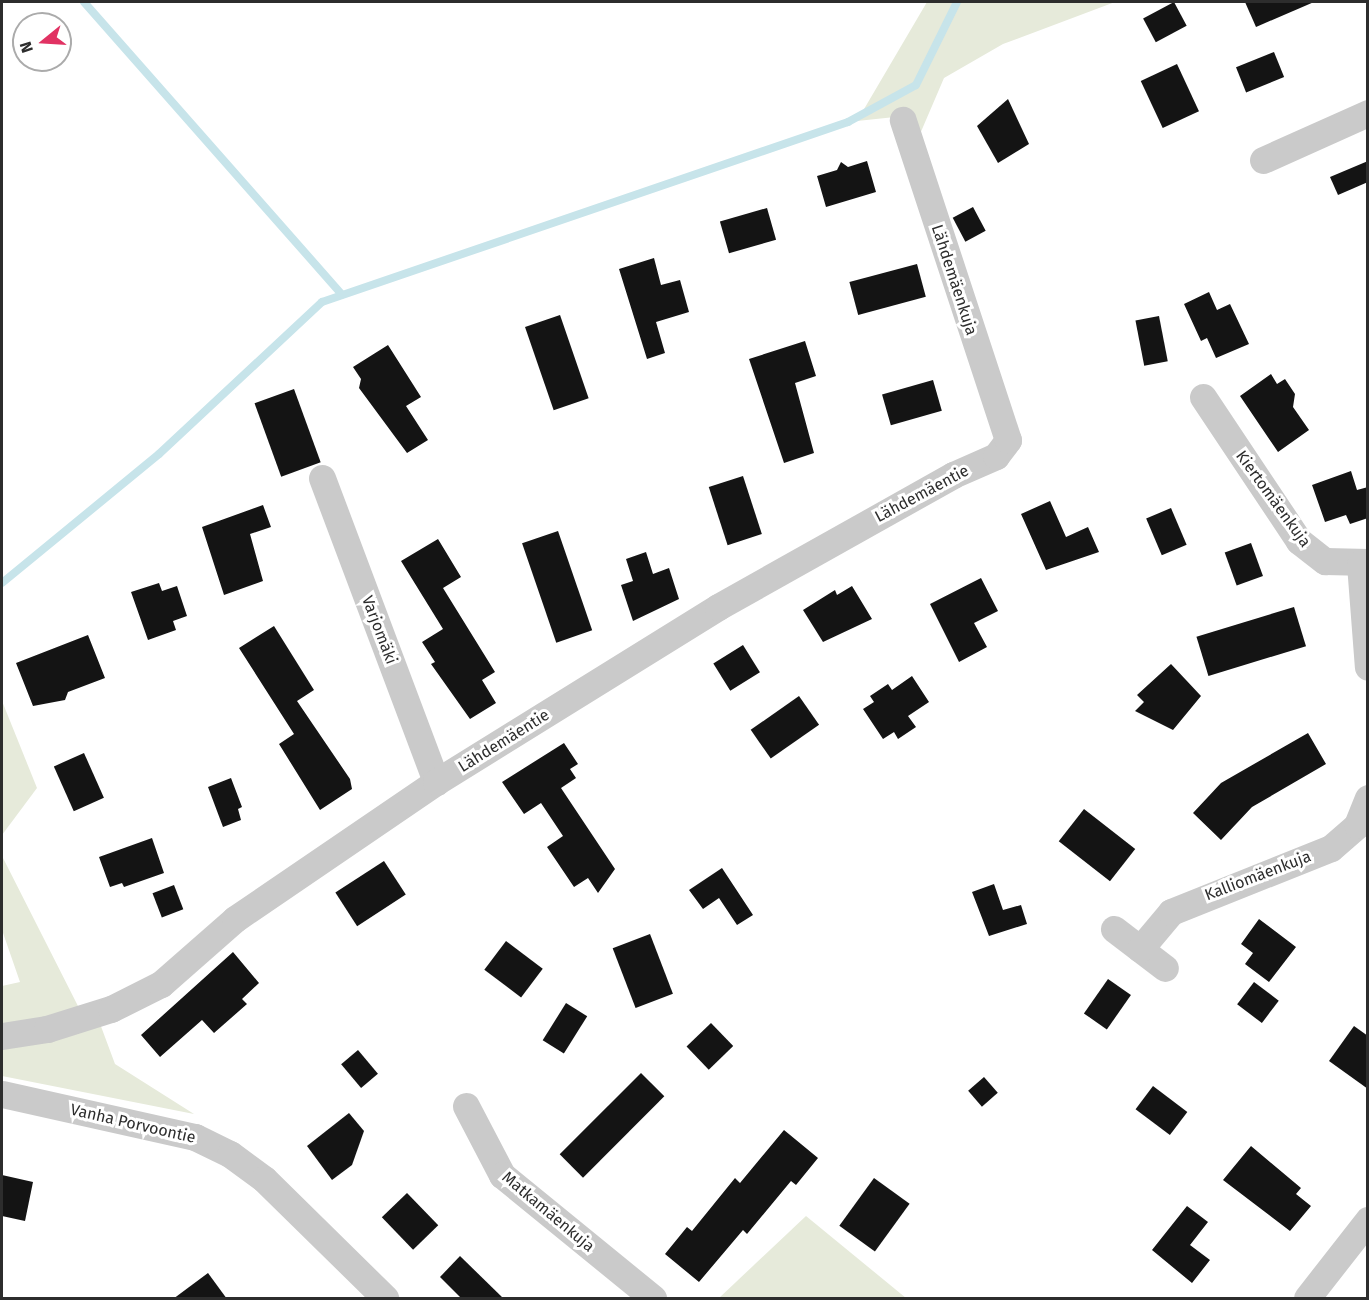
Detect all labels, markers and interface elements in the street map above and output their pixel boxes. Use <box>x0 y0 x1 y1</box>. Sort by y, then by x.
north arrow <box>12 12 72 72</box>
text: N <box>16 39 37 55</box>
street label: Lähdemäenkuja <box>927 222 981 338</box>
street label: Kiertomäenkuja <box>1231 447 1315 551</box>
street label: Lähdemäentie <box>872 461 972 527</box>
street label: Varjomäki <box>357 593 401 667</box>
street label: Lähdemäentie <box>455 705 553 777</box>
street label: Kalliomäenkuja <box>1202 847 1314 905</box>
street label: Vanha Porvoontie <box>69 1100 197 1148</box>
street label: Matkamäenkuja <box>498 1168 598 1256</box>

